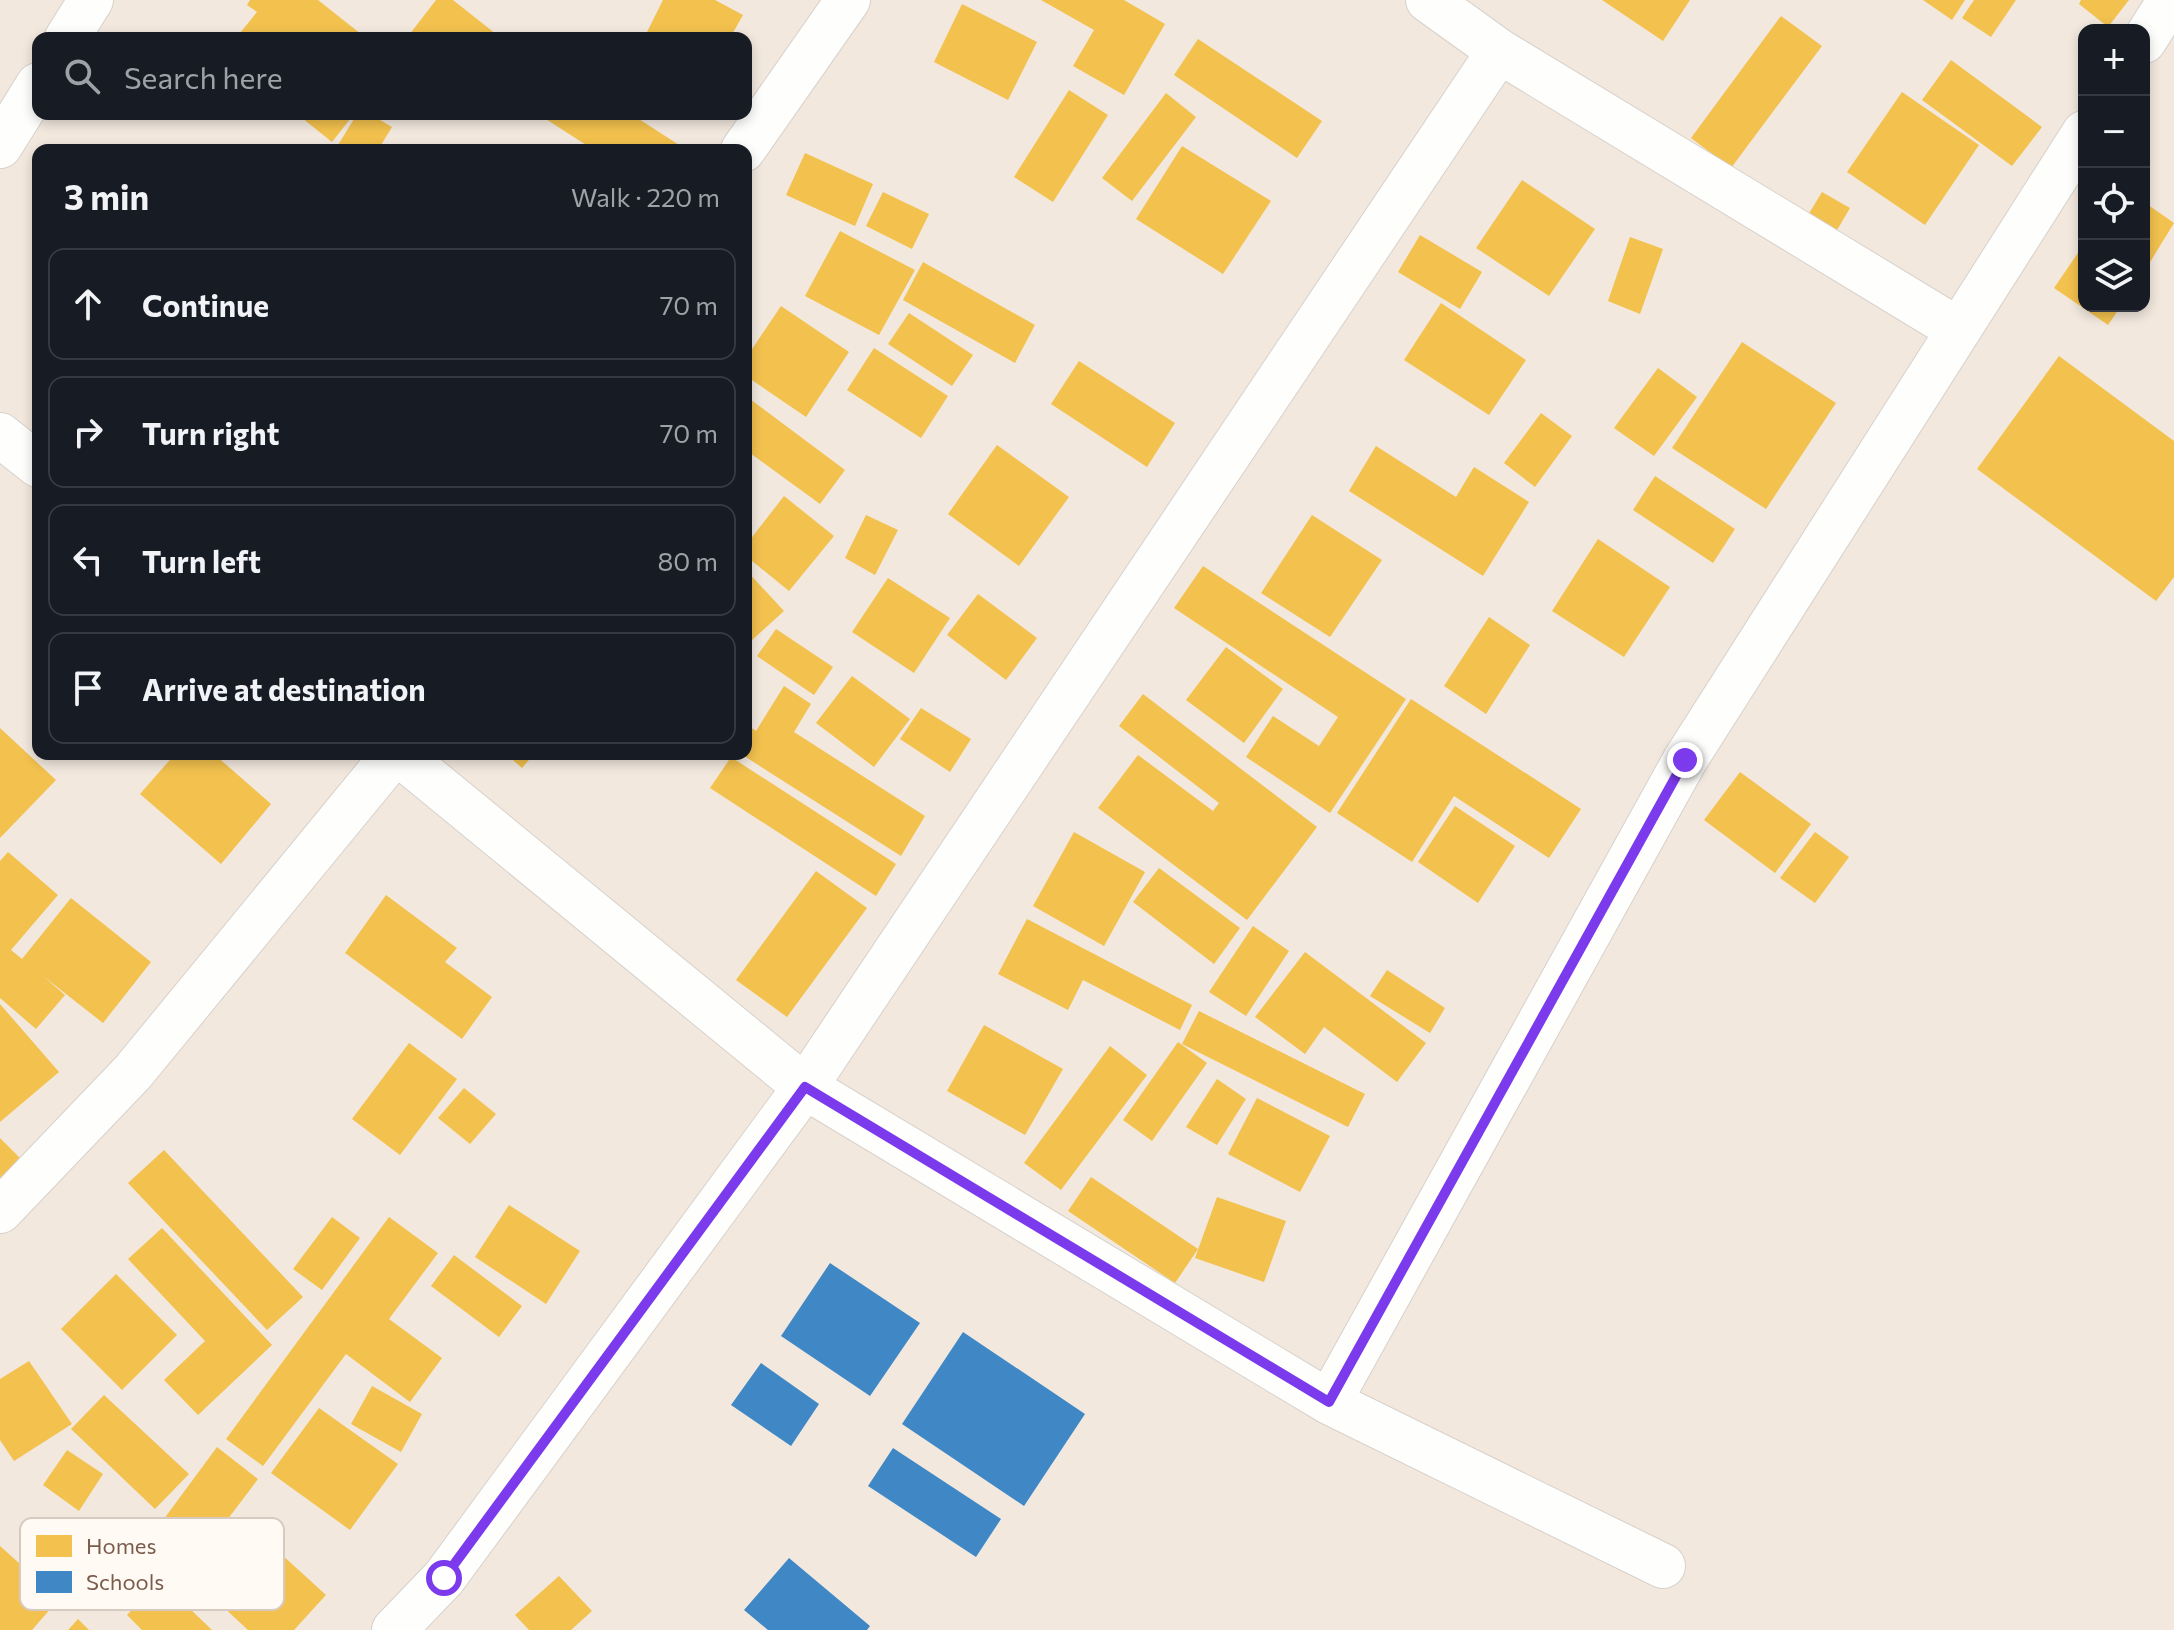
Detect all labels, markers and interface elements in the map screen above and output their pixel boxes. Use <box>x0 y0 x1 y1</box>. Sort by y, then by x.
map controls <box>2078 24 2150 312</box>
button: + <box>2078 24 2150 96</box>
search box <box>32 32 752 120</box>
icon: search <box>60 54 104 98</box>
text: Search here <box>124 58 283 95</box>
button: − <box>2078 96 2150 168</box>
button: locate <box>2078 168 2150 240</box>
text: 3 min <box>64 175 149 217</box>
text: Walk · 220 m <box>571 181 720 212</box>
button: layers <box>2078 240 2150 312</box>
icon: ahead <box>66 282 110 326</box>
text: Continue <box>142 286 269 323</box>
text: 70 m <box>660 289 718 320</box>
icon: right <box>66 410 110 454</box>
text: Turn right <box>142 414 279 451</box>
text: 70 m <box>660 417 718 448</box>
icon: left <box>66 538 110 582</box>
text: Turn left <box>142 542 261 579</box>
text: 80 m <box>658 545 718 576</box>
icon: arrive <box>66 666 110 710</box>
text: Arrive at destination <box>142 670 426 707</box>
route end <box>1667 742 1703 778</box>
legend <box>20 1518 284 1610</box>
text: Homes <box>86 1532 156 1559</box>
route start <box>426 1560 462 1596</box>
text: Schools <box>86 1568 164 1595</box>

